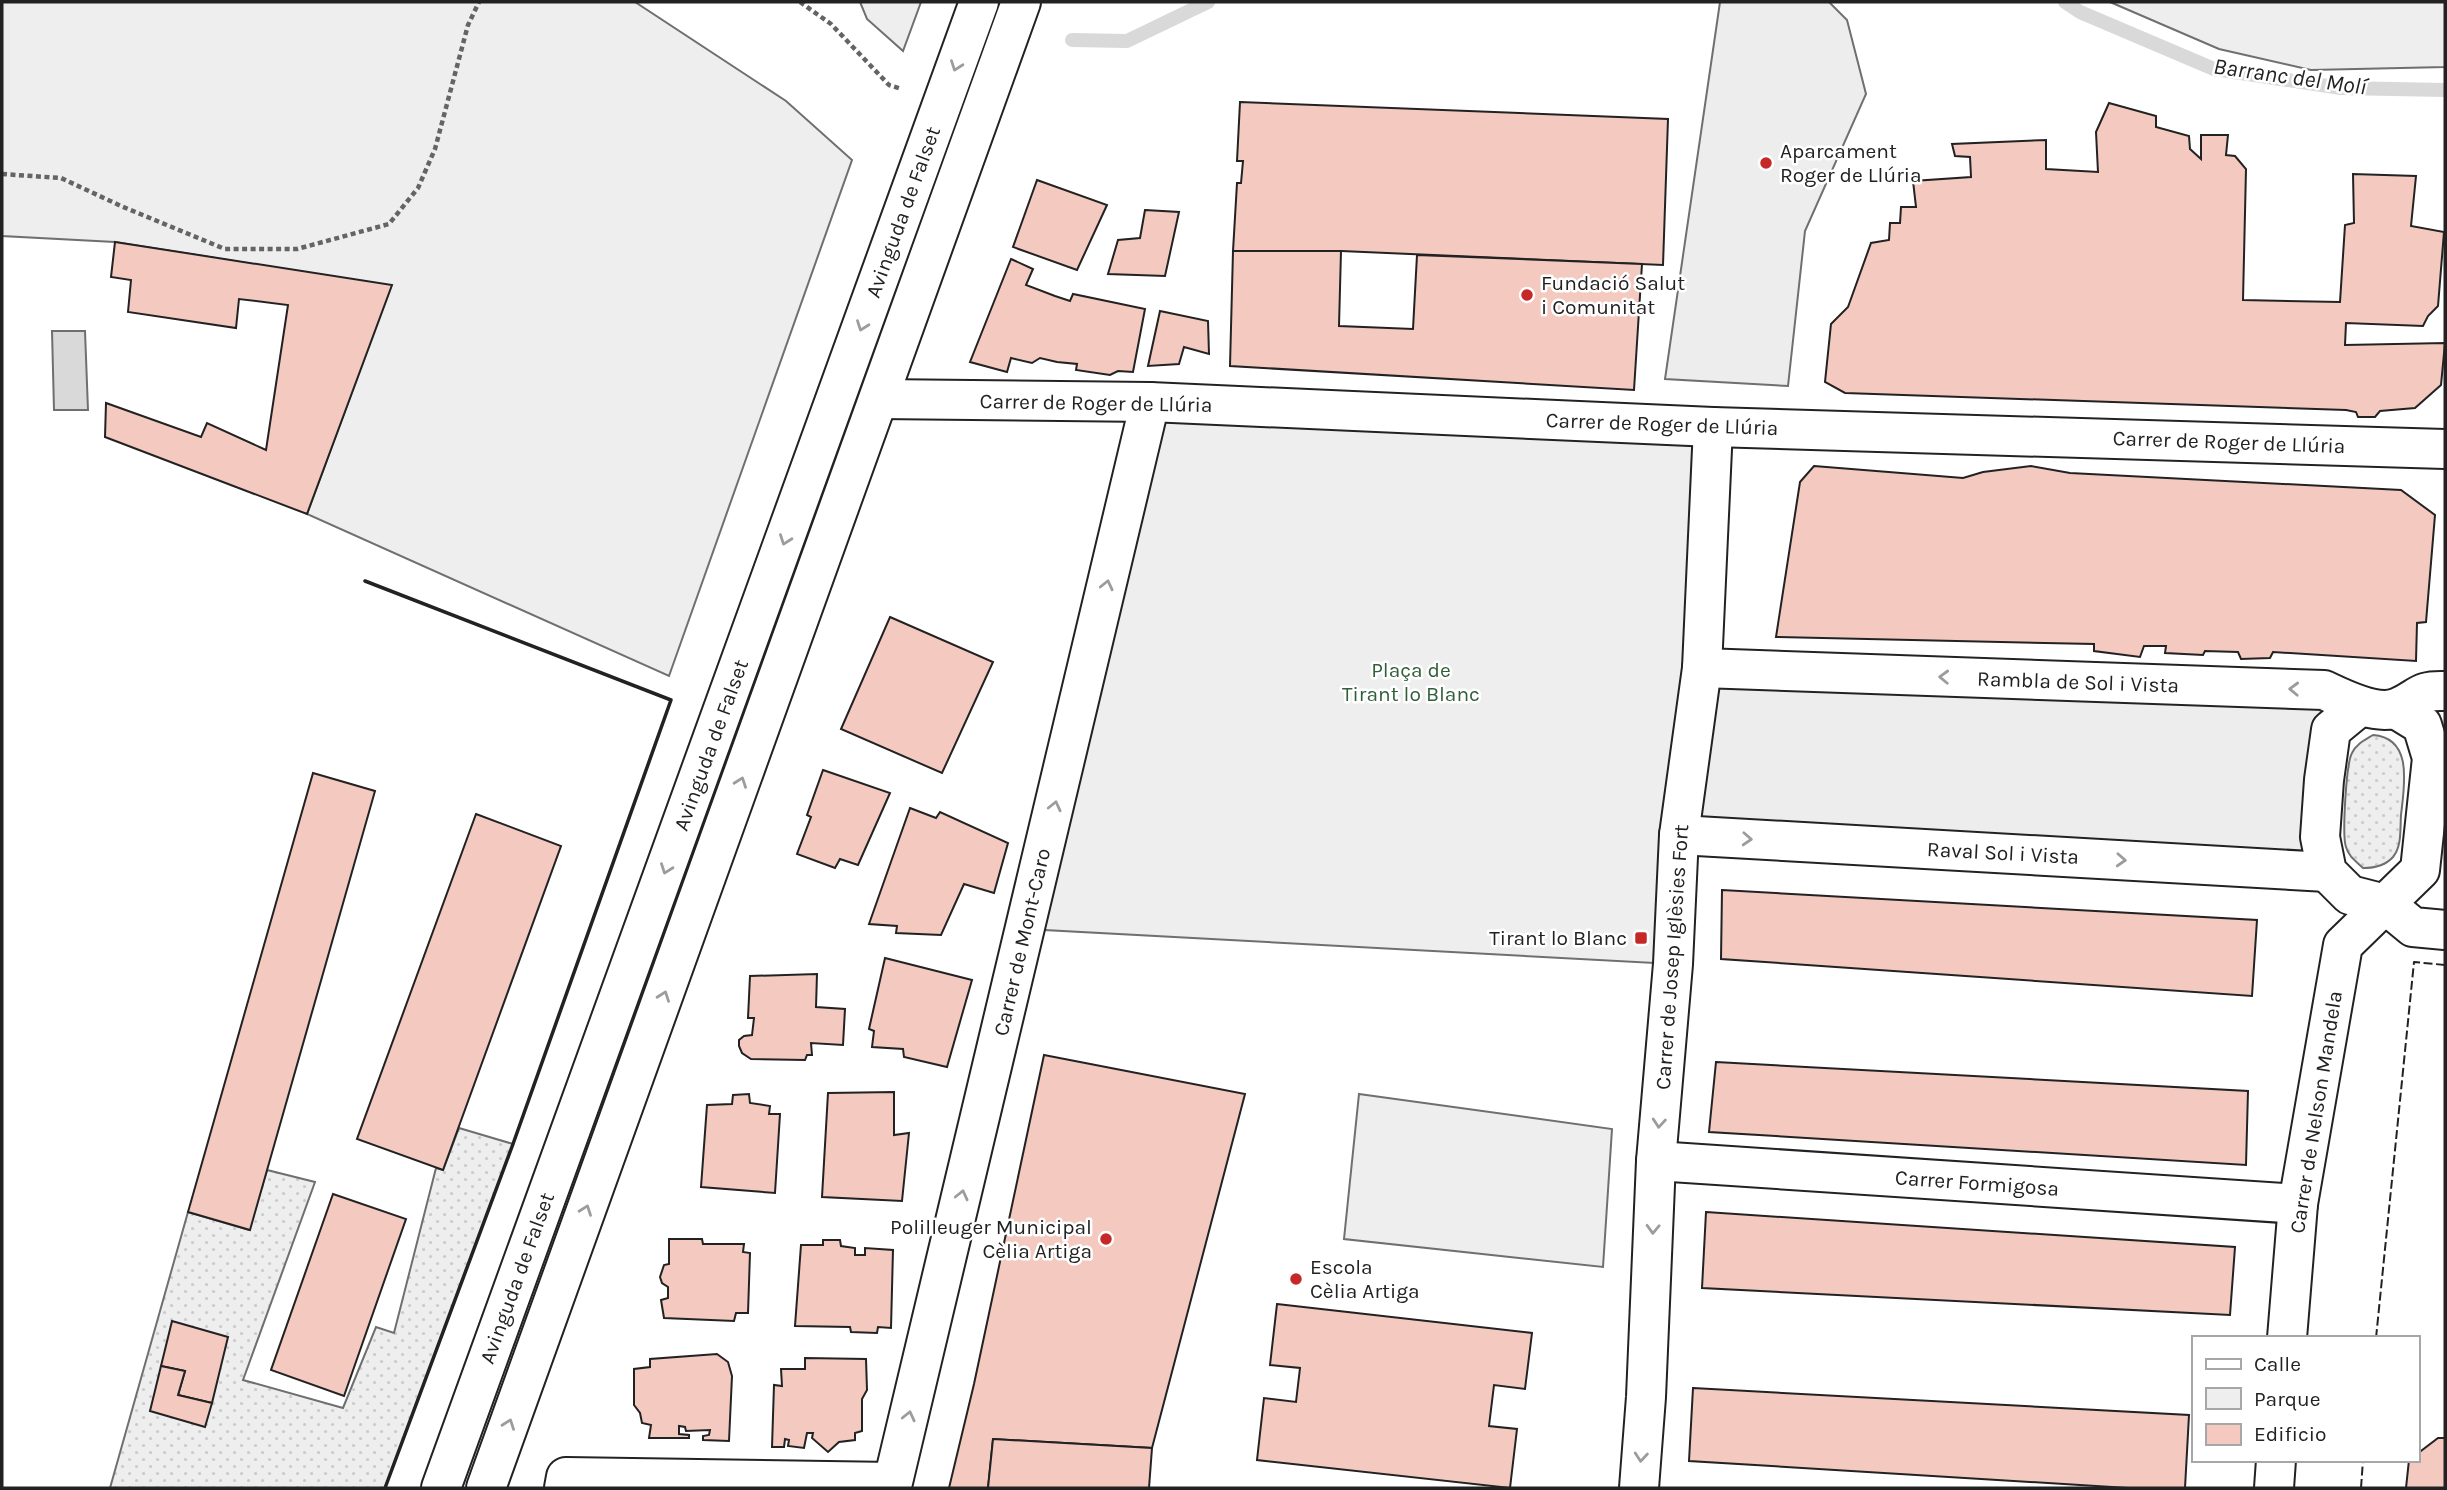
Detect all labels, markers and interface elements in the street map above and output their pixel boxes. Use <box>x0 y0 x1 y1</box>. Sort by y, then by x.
water label: Barranc del Molí <box>2212 52 2371 101</box>
one-way arrow <box>950 59 964 72</box>
street label: Avinguda de Falset <box>861 123 945 301</box>
place label: Aparcament Roger de Llúria <box>1780 139 1922 187</box>
marker: Aparcament Roger de Llúria <box>1758 155 1774 171</box>
place label: Fundació Salut i Comunitat <box>1541 271 1685 319</box>
marker: Fundació Salut i Comunitat <box>1519 287 1535 303</box>
one-way arrow <box>857 320 871 332</box>
street label: Carrer de Roger de Llúria <box>979 389 1213 417</box>
street label: Carrer de Roger de Llúria <box>1545 408 1779 440</box>
street label: Carrer de Roger de Llúria <box>2112 426 2346 458</box>
one-way arrow <box>779 534 793 546</box>
one-way arrow <box>1099 579 1113 591</box>
street label: Avinguda de Falset <box>669 656 753 834</box>
park label: Plaça de Tirant lo Blanc <box>1342 658 1480 706</box>
street label: Rambla de Sol i Vista <box>1977 666 2179 698</box>
one-way arrow <box>1939 669 1950 684</box>
one-way arrow <box>2288 682 2299 697</box>
one-way arrow <box>733 777 747 789</box>
one-way arrow <box>1046 801 1061 813</box>
street label: Carrer de Josep Iglèsies Fort <box>1651 823 1693 1091</box>
one-way arrow <box>1742 831 1753 846</box>
street label: Raval Sol i Vista <box>1926 837 2080 869</box>
street label: Carrer de Mont-Caro <box>989 846 1055 1038</box>
one-way arrow <box>2116 852 2127 867</box>
one-way arrow <box>660 863 674 875</box>
place label: Tirant lo Blanc <box>1489 926 1627 950</box>
marker: Tirant lo Blanc <box>1633 930 1649 946</box>
street label: Carrer de Nelson Mandela <box>2285 989 2347 1235</box>
one-way arrow <box>656 991 670 1003</box>
one-way arrow <box>1652 1118 1667 1129</box>
street label: Carrer Formigosa <box>1894 1165 2060 1201</box>
street label: Avinguda de Falset <box>475 1189 559 1367</box>
one-way arrow <box>954 1189 968 1201</box>
one-way arrow <box>578 1205 592 1217</box>
place label: Polilleuger Municipal Cèlia Artiga <box>890 1215 1092 1263</box>
one-way arrow <box>1646 1224 1661 1235</box>
marker: Polilleuger Municipal Cèlia Artiga <box>1098 1231 1114 1247</box>
place label: Escola Cèlia Artiga <box>1310 1255 1420 1303</box>
marker: Escola Cèlia Artiga <box>1288 1271 1304 1287</box>
legend <box>2192 1336 2419 1462</box>
text: Calle <box>2254 1352 2301 1376</box>
text: Parque <box>2254 1387 2321 1411</box>
one-way arrow <box>901 1410 915 1422</box>
one-way arrow <box>501 1419 515 1431</box>
text: Edificio <box>2254 1422 2327 1446</box>
one-way arrow <box>1634 1451 1649 1462</box>

